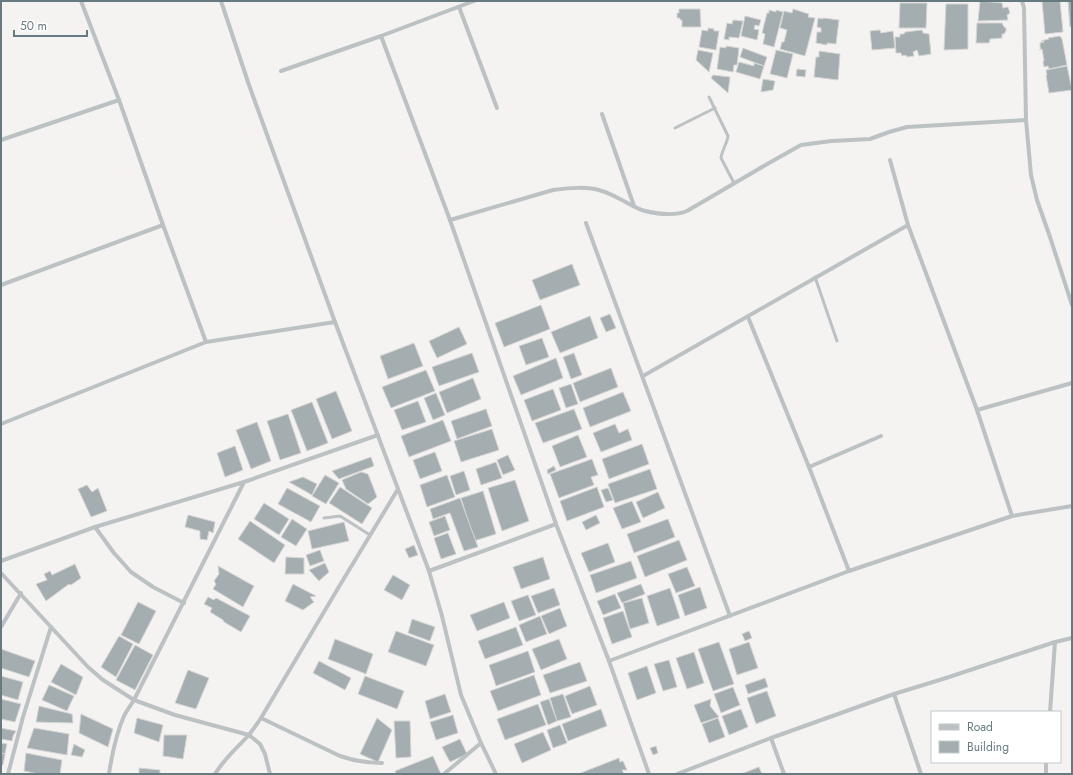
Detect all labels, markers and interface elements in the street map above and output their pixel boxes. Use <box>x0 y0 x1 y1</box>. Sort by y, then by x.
scale bar <box>14 12 87 38</box>
text: 50 m <box>20 17 47 35</box>
legend <box>931 711 1061 763</box>
text: Road <box>967 718 993 736</box>
text: Building <box>967 738 1009 756</box>

